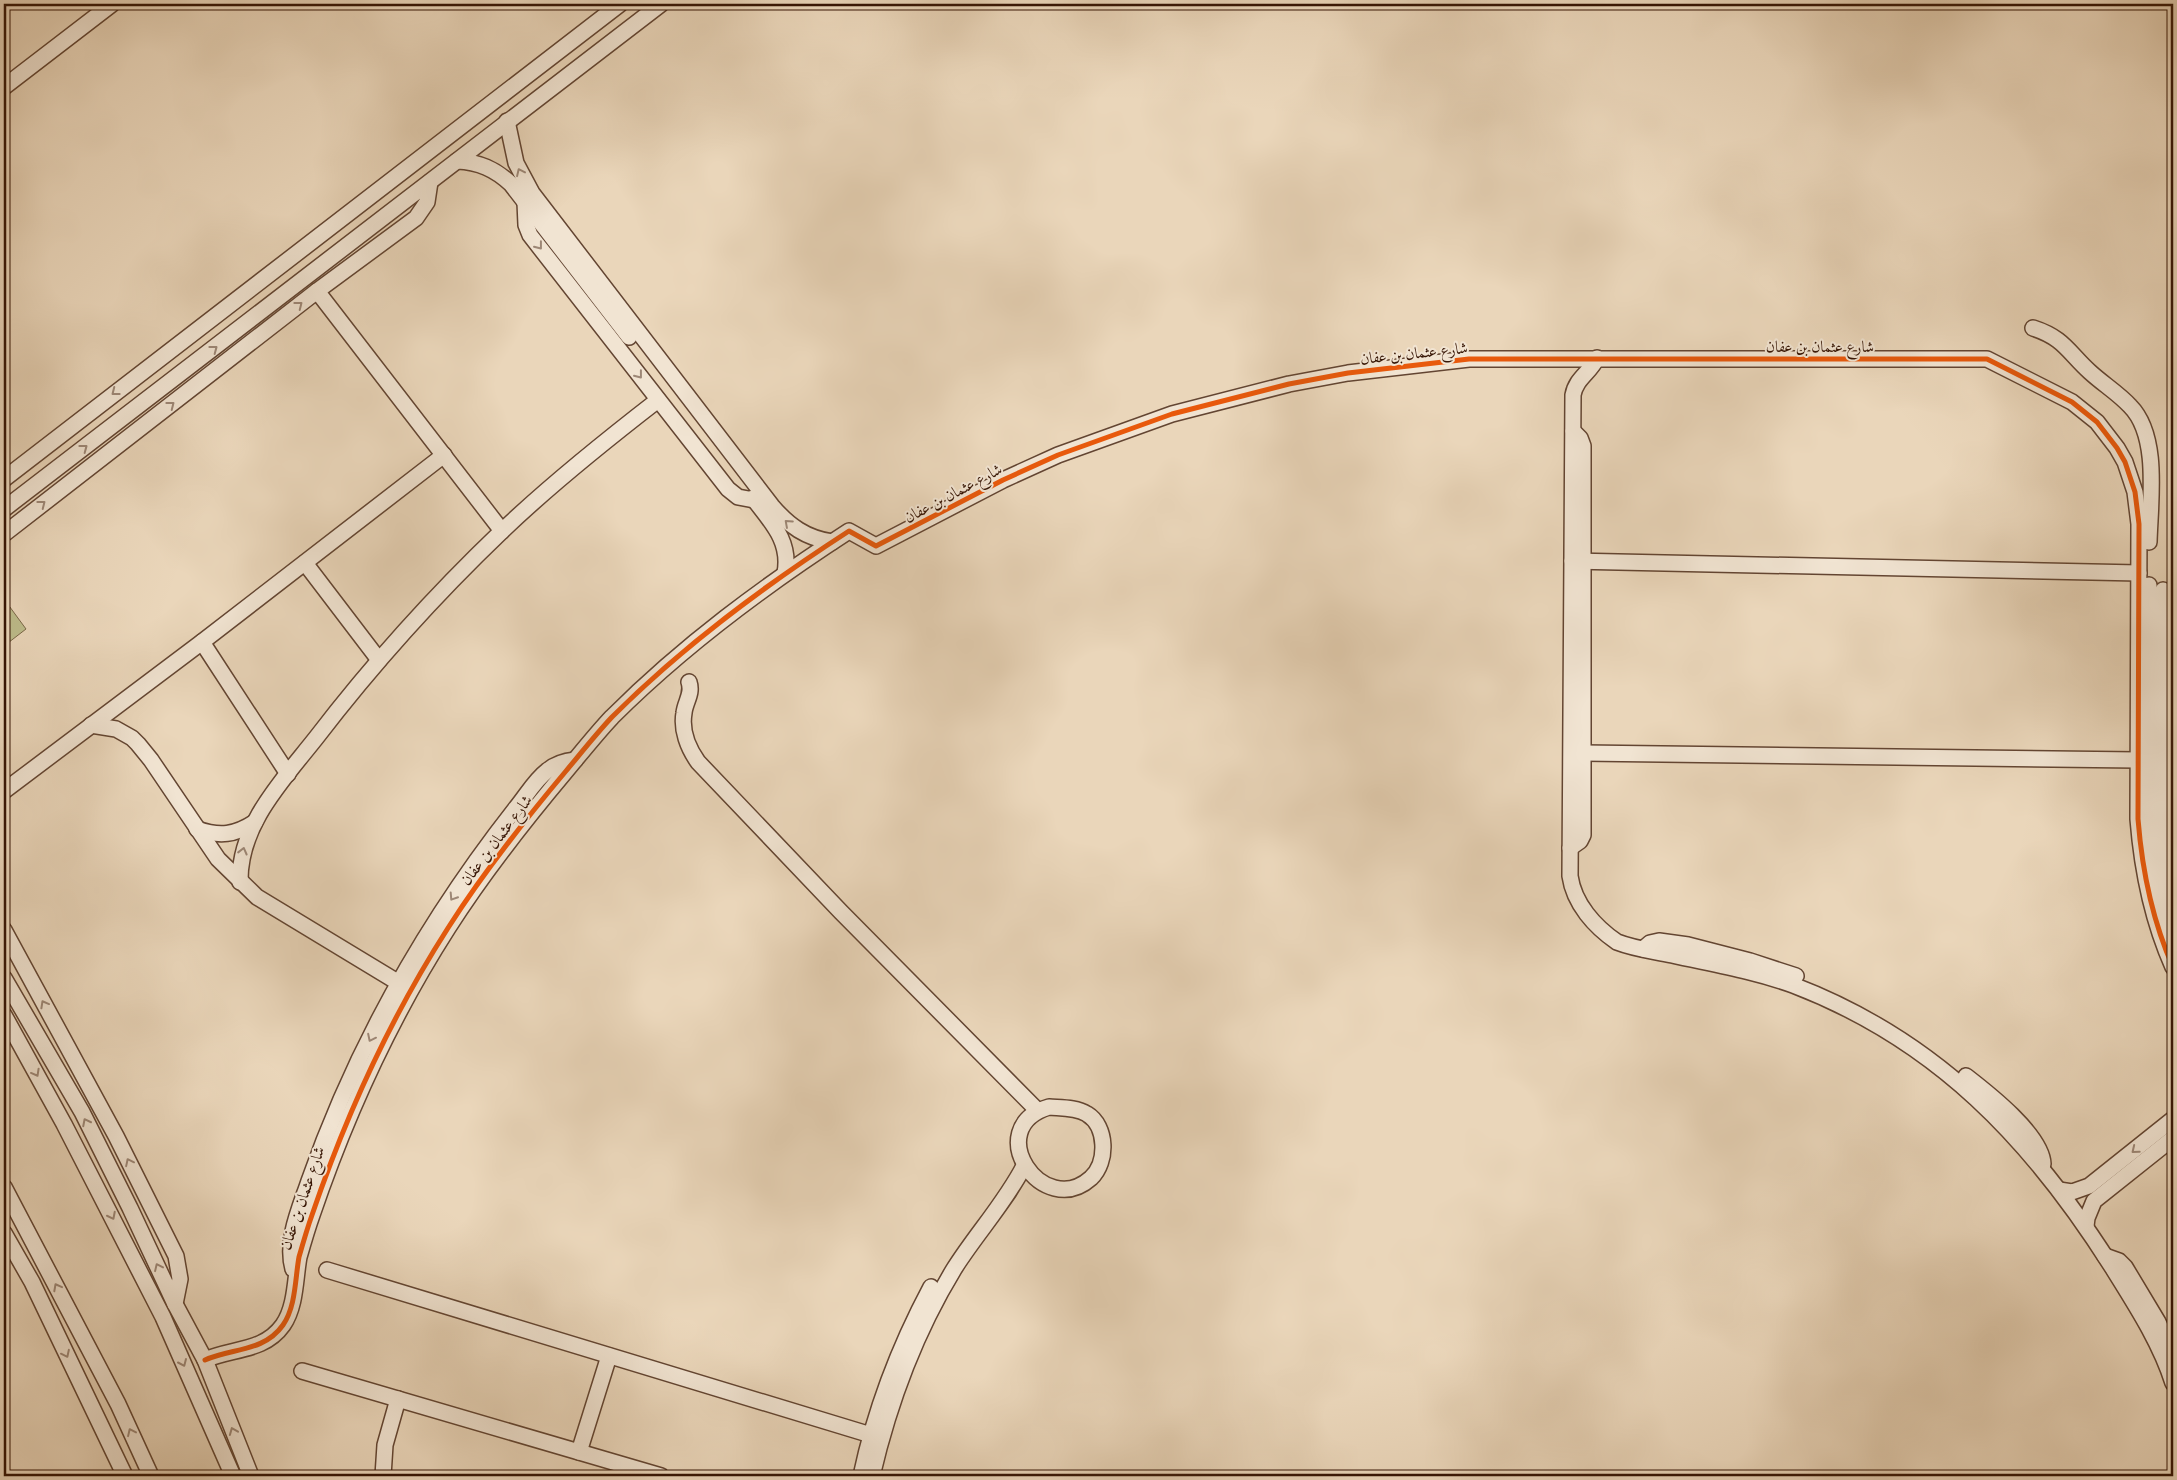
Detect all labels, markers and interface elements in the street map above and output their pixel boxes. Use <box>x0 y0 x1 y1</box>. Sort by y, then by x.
one-way arrow <box>516 168 526 177</box>
one-way arrow <box>533 241 542 250</box>
one-way arrow <box>293 302 303 311</box>
street label: شارع عثمان بن عفان <box>1766 337 1874 360</box>
street label: شارع عثمان بن عفان <box>1359 338 1469 372</box>
one-way arrow <box>208 346 217 355</box>
one-way arrow <box>633 369 641 378</box>
one-way arrow <box>112 387 121 395</box>
one-way arrow <box>165 402 175 411</box>
one-way arrow <box>78 445 87 453</box>
street label: شارع عثمان بن عفان <box>901 459 1007 530</box>
one-way arrow <box>36 502 45 510</box>
one-way arrow <box>785 520 794 529</box>
street label: شارع عثمان بن عفان <box>456 791 539 891</box>
one-way arrow <box>237 847 248 855</box>
one-way arrow <box>449 892 459 901</box>
one-way arrow <box>40 1000 50 1009</box>
one-way arrow <box>367 1033 378 1042</box>
one-way arrow <box>30 1067 40 1076</box>
one-way arrow <box>82 1118 92 1127</box>
street label: شارع عثمان بن عفان <box>275 1144 332 1254</box>
one-way arrow <box>2132 1144 2141 1152</box>
one-way arrow <box>125 1158 136 1167</box>
one-way arrow <box>106 1211 116 1220</box>
one-way arrow <box>154 1264 164 1273</box>
one-way arrow <box>53 1284 63 1293</box>
one-way arrow <box>60 1348 70 1357</box>
one-way arrow <box>176 1358 187 1367</box>
one-way arrow <box>229 1427 239 1436</box>
one-way arrow <box>127 1428 137 1437</box>

